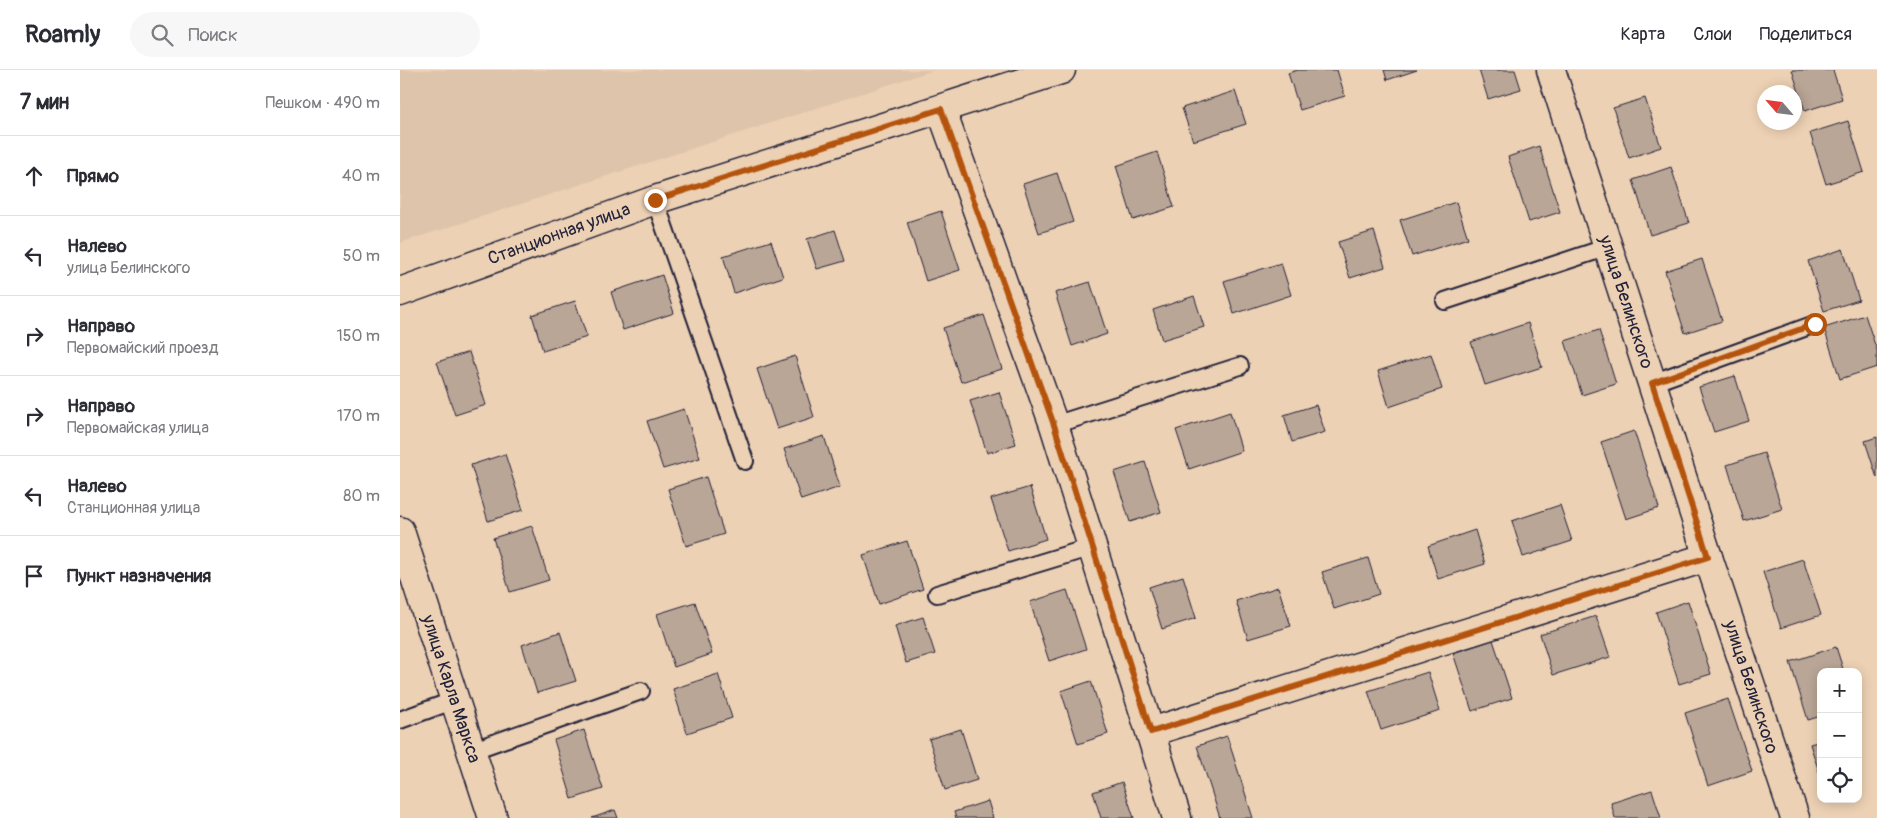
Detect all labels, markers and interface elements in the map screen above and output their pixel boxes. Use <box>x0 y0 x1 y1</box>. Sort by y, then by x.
search box <box>130 12 480 57</box>
text: Roamly <box>25 20 100 49</box>
icon: search <box>148 21 176 49</box>
text: Поиск <box>188 23 238 47</box>
text: Карта <box>1621 23 1665 46</box>
text: Слои <box>1693 23 1731 46</box>
text: Поделиться <box>1759 23 1852 46</box>
north arrow <box>1757 85 1802 130</box>
text: 7 мин <box>20 89 69 116</box>
text: Пешком · 490 m <box>266 93 380 113</box>
icon: ahead <box>20 162 48 190</box>
text: Прямо <box>67 164 119 188</box>
text: 40 m <box>342 166 380 186</box>
route end <box>644 189 667 212</box>
street label: Станционная улица <box>485 198 633 270</box>
street label: улица Белинского <box>1593 232 1658 372</box>
text: Налево <box>67 234 127 258</box>
icon: left <box>20 242 48 270</box>
text: 50 m <box>343 246 380 266</box>
text: улица Белинского <box>67 258 190 278</box>
route start <box>1804 313 1827 336</box>
text: Направо <box>67 314 135 338</box>
icon: right <box>20 322 48 350</box>
text: 150 m <box>336 326 380 346</box>
text: Первомайский проезд <box>67 338 218 358</box>
text: Направо <box>67 394 135 418</box>
icon: right <box>20 402 48 430</box>
text: 170 m <box>337 406 380 426</box>
text: Первомайская улица <box>67 418 209 438</box>
text: Налево <box>67 474 127 498</box>
icon: left <box>20 482 48 510</box>
text: 80 m <box>343 486 380 506</box>
text: Станционная улица <box>67 498 200 518</box>
icon: arrive <box>20 562 48 590</box>
text: Пункт назначения <box>67 564 211 588</box>
street label: улица Карла Маркса <box>416 611 486 766</box>
street label: улица Белинского <box>1718 617 1783 757</box>
map controls <box>1817 668 1862 803</box>
button: + <box>1817 668 1862 713</box>
button: − <box>1817 713 1862 758</box>
button: locate <box>1817 758 1862 803</box>

